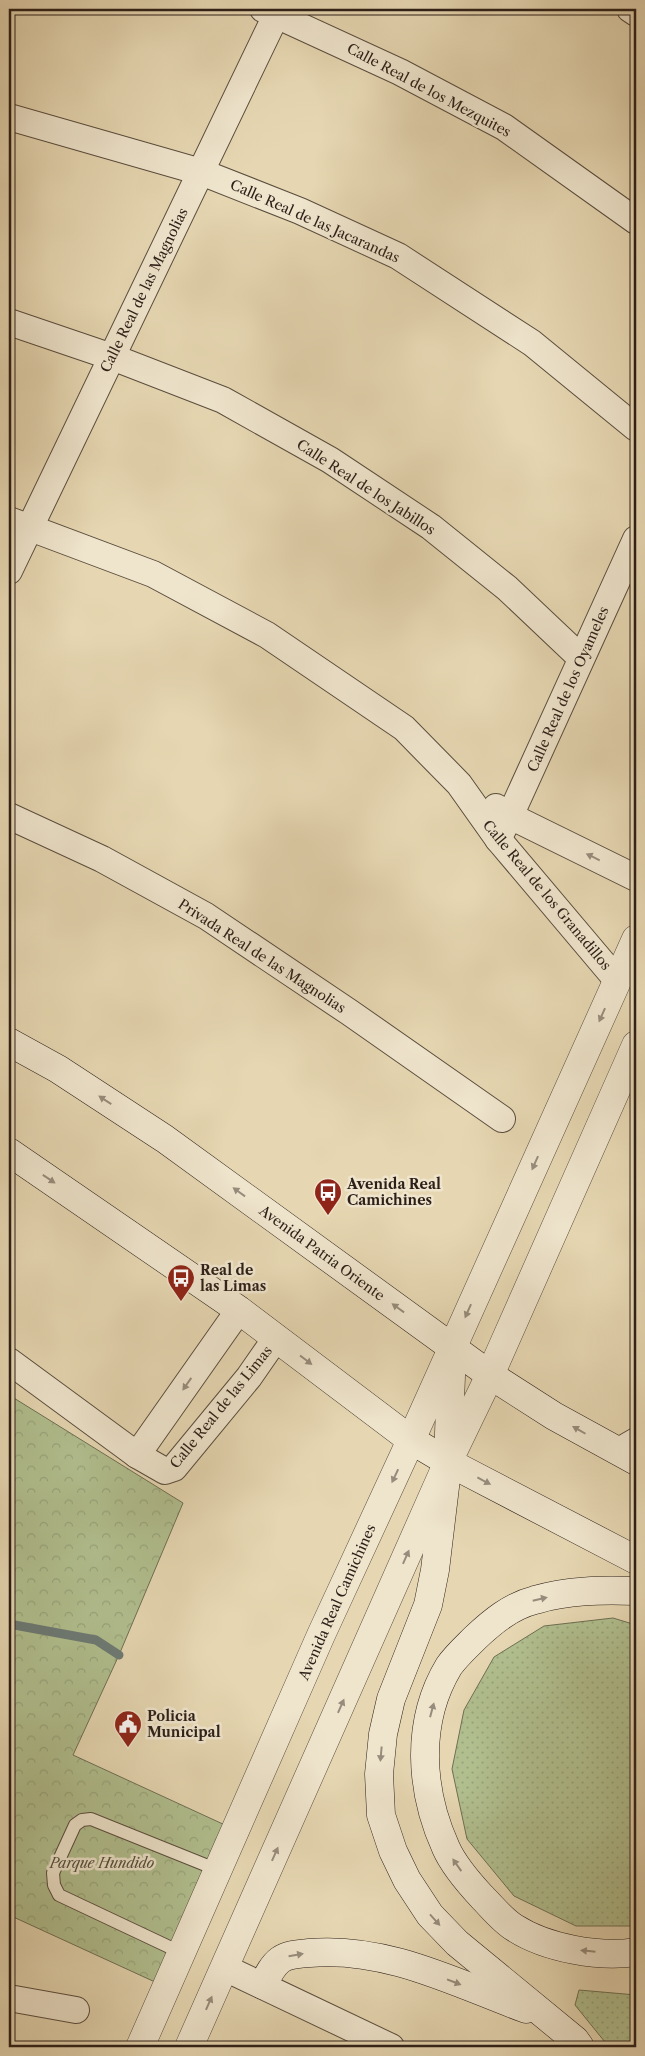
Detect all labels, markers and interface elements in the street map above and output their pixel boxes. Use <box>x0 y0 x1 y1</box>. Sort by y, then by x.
street label: Calle Real de los Mezquites <box>344 39 514 141</box>
street label: Calle Real de las Jacarandas <box>227 175 403 267</box>
street label: Calle Real de las Magnolias <box>96 205 192 375</box>
street label: Calle Real de los Jabillos <box>293 435 439 539</box>
street label: Calle Real de los Oyameles <box>523 603 613 775</box>
street label: Calle Real de los Granadillos <box>479 816 615 974</box>
one-way arrow <box>585 853 600 861</box>
street label: Privada Real de las Magnolias <box>175 895 349 1017</box>
one-way arrow <box>597 1008 605 1022</box>
one-way arrow <box>98 1095 112 1104</box>
one-way arrow <box>530 1156 538 1170</box>
one-way arrow <box>43 1174 56 1184</box>
place label: Avenida Real Camichines <box>346 1175 441 1209</box>
bus stop icon: Avenida Real Camichines <box>313 1177 343 1216</box>
one-way arrow <box>232 1187 245 1197</box>
street label: Avenida Patria Oriente <box>255 1201 388 1305</box>
place label: Real de las Limas <box>200 1261 266 1295</box>
bus stop icon: Real de las Limas <box>166 1263 196 1302</box>
one-way arrow <box>391 1303 405 1313</box>
one-way arrow <box>464 1304 472 1318</box>
street label: Calle Real de las Limas <box>166 1342 276 1472</box>
one-way arrow <box>299 1355 313 1365</box>
one-way arrow <box>182 1377 192 1391</box>
one-way arrow <box>572 1426 586 1435</box>
one-way arrow <box>391 1469 399 1483</box>
one-way arrow <box>477 1477 491 1485</box>
street label: Avenida Real Camichines <box>294 1521 380 1684</box>
one-way arrow <box>403 1550 411 1564</box>
one-way arrow <box>532 1595 548 1603</box>
one-way arrow <box>337 1699 345 1713</box>
one-way arrow <box>428 1702 436 1717</box>
place label: Policia Municipal <box>147 1707 221 1741</box>
public building icon: Policia Municipal <box>113 1709 143 1748</box>
one-way arrow <box>376 1746 384 1762</box>
one-way arrow <box>271 1847 279 1861</box>
park label: Parque Hundido <box>49 1854 155 1872</box>
one-way arrow <box>452 1858 462 1872</box>
one-way arrow <box>429 1913 441 1925</box>
one-way arrow <box>579 1947 595 1955</box>
one-way arrow <box>289 1950 305 1958</box>
one-way arrow <box>447 1978 462 1986</box>
one-way arrow <box>205 1996 213 2010</box>

